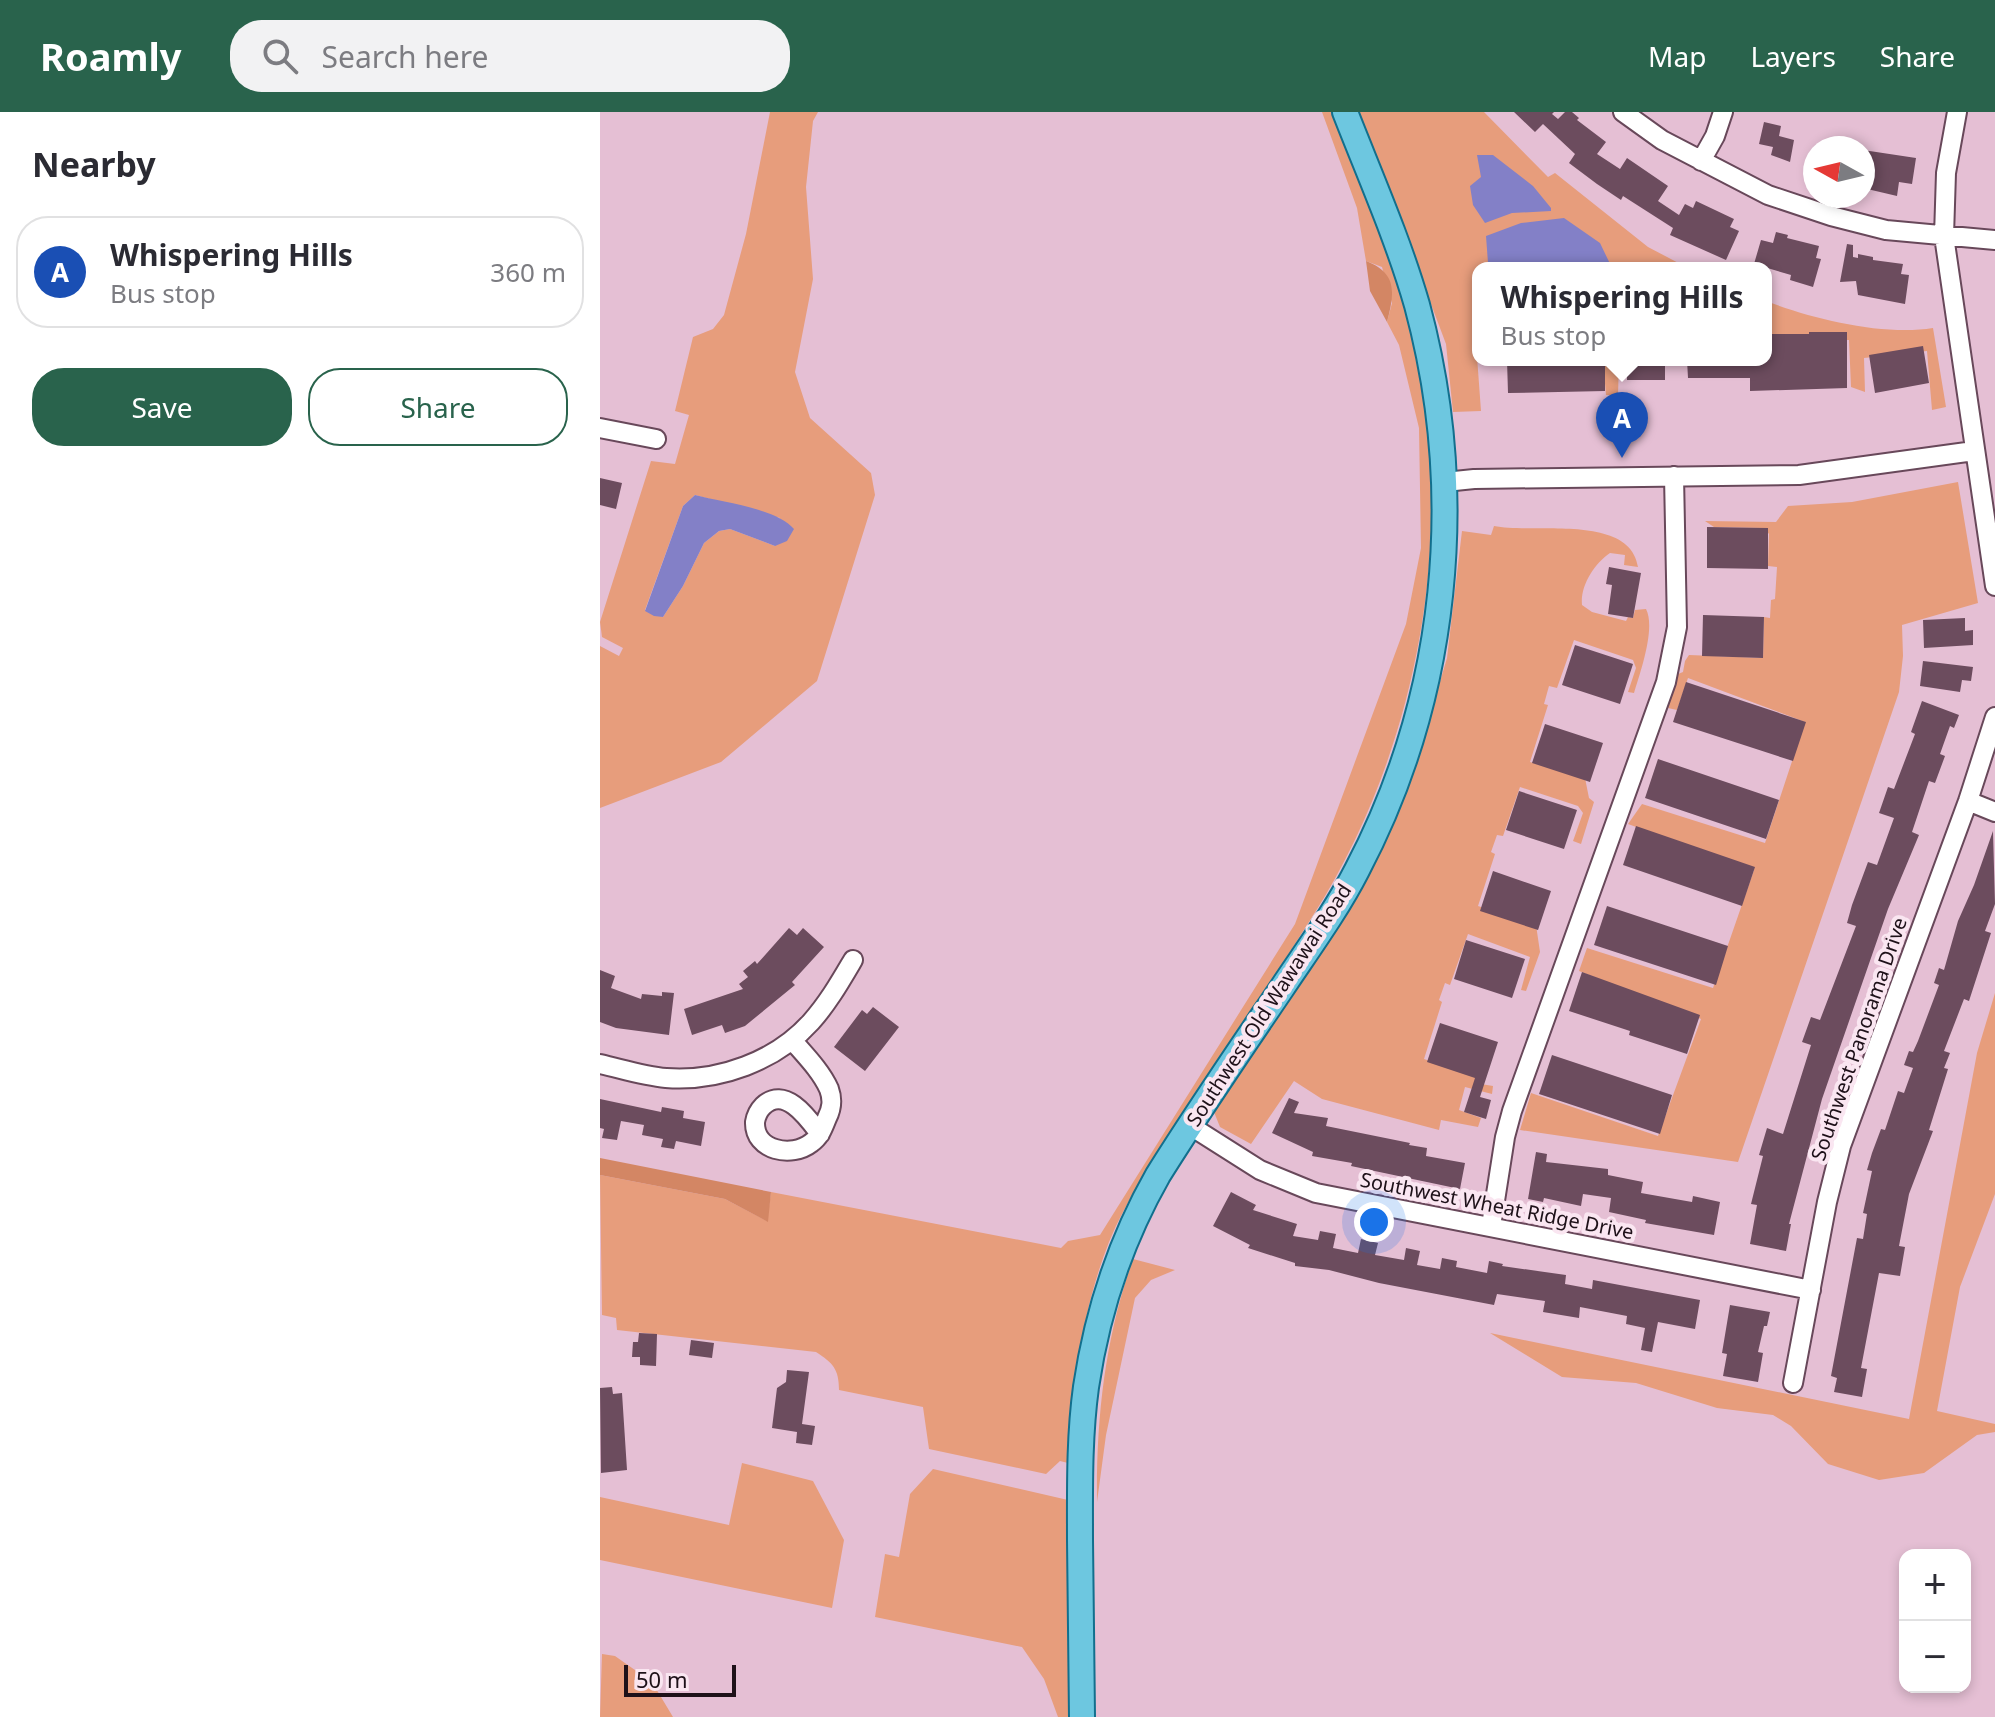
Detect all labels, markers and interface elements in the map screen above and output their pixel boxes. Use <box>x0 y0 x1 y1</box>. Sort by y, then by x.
search box <box>230 20 790 92</box>
text: Roamly <box>40 30 182 82</box>
icon: search <box>258 34 302 78</box>
text: Search here <box>322 36 488 77</box>
text: Map <box>1648 37 1706 75</box>
text: Layers <box>1750 37 1836 75</box>
text: Share <box>1880 37 1955 75</box>
north arrow <box>1803 136 1875 208</box>
text: Nearby <box>32 141 156 187</box>
text: Whispering Hills <box>110 234 353 275</box>
text: A <box>51 254 69 290</box>
text: 360 m <box>490 254 566 290</box>
popup <box>1472 262 1772 366</box>
text: Bus stop <box>110 275 216 311</box>
text: Whispering Hills <box>1501 276 1743 317</box>
text: Bus stop <box>1501 317 1606 353</box>
button: Save <box>32 368 292 446</box>
button: Share <box>308 368 568 446</box>
pin: A <box>1596 392 1648 458</box>
street label: Southwest Old Wawawai Road <box>1180 878 1357 1131</box>
street label: Southwest Panorama Drive <box>1804 914 1913 1164</box>
street label: Southwest Wheat Ridge Drive <box>1358 1166 1636 1245</box>
your location <box>1354 1202 1394 1242</box>
map controls <box>1899 1549 1971 1693</box>
button: + <box>1899 1549 1971 1621</box>
button: − <box>1899 1621 1971 1693</box>
scale bar <box>624 1661 736 1697</box>
text: 50 m <box>636 1664 687 1694</box>

